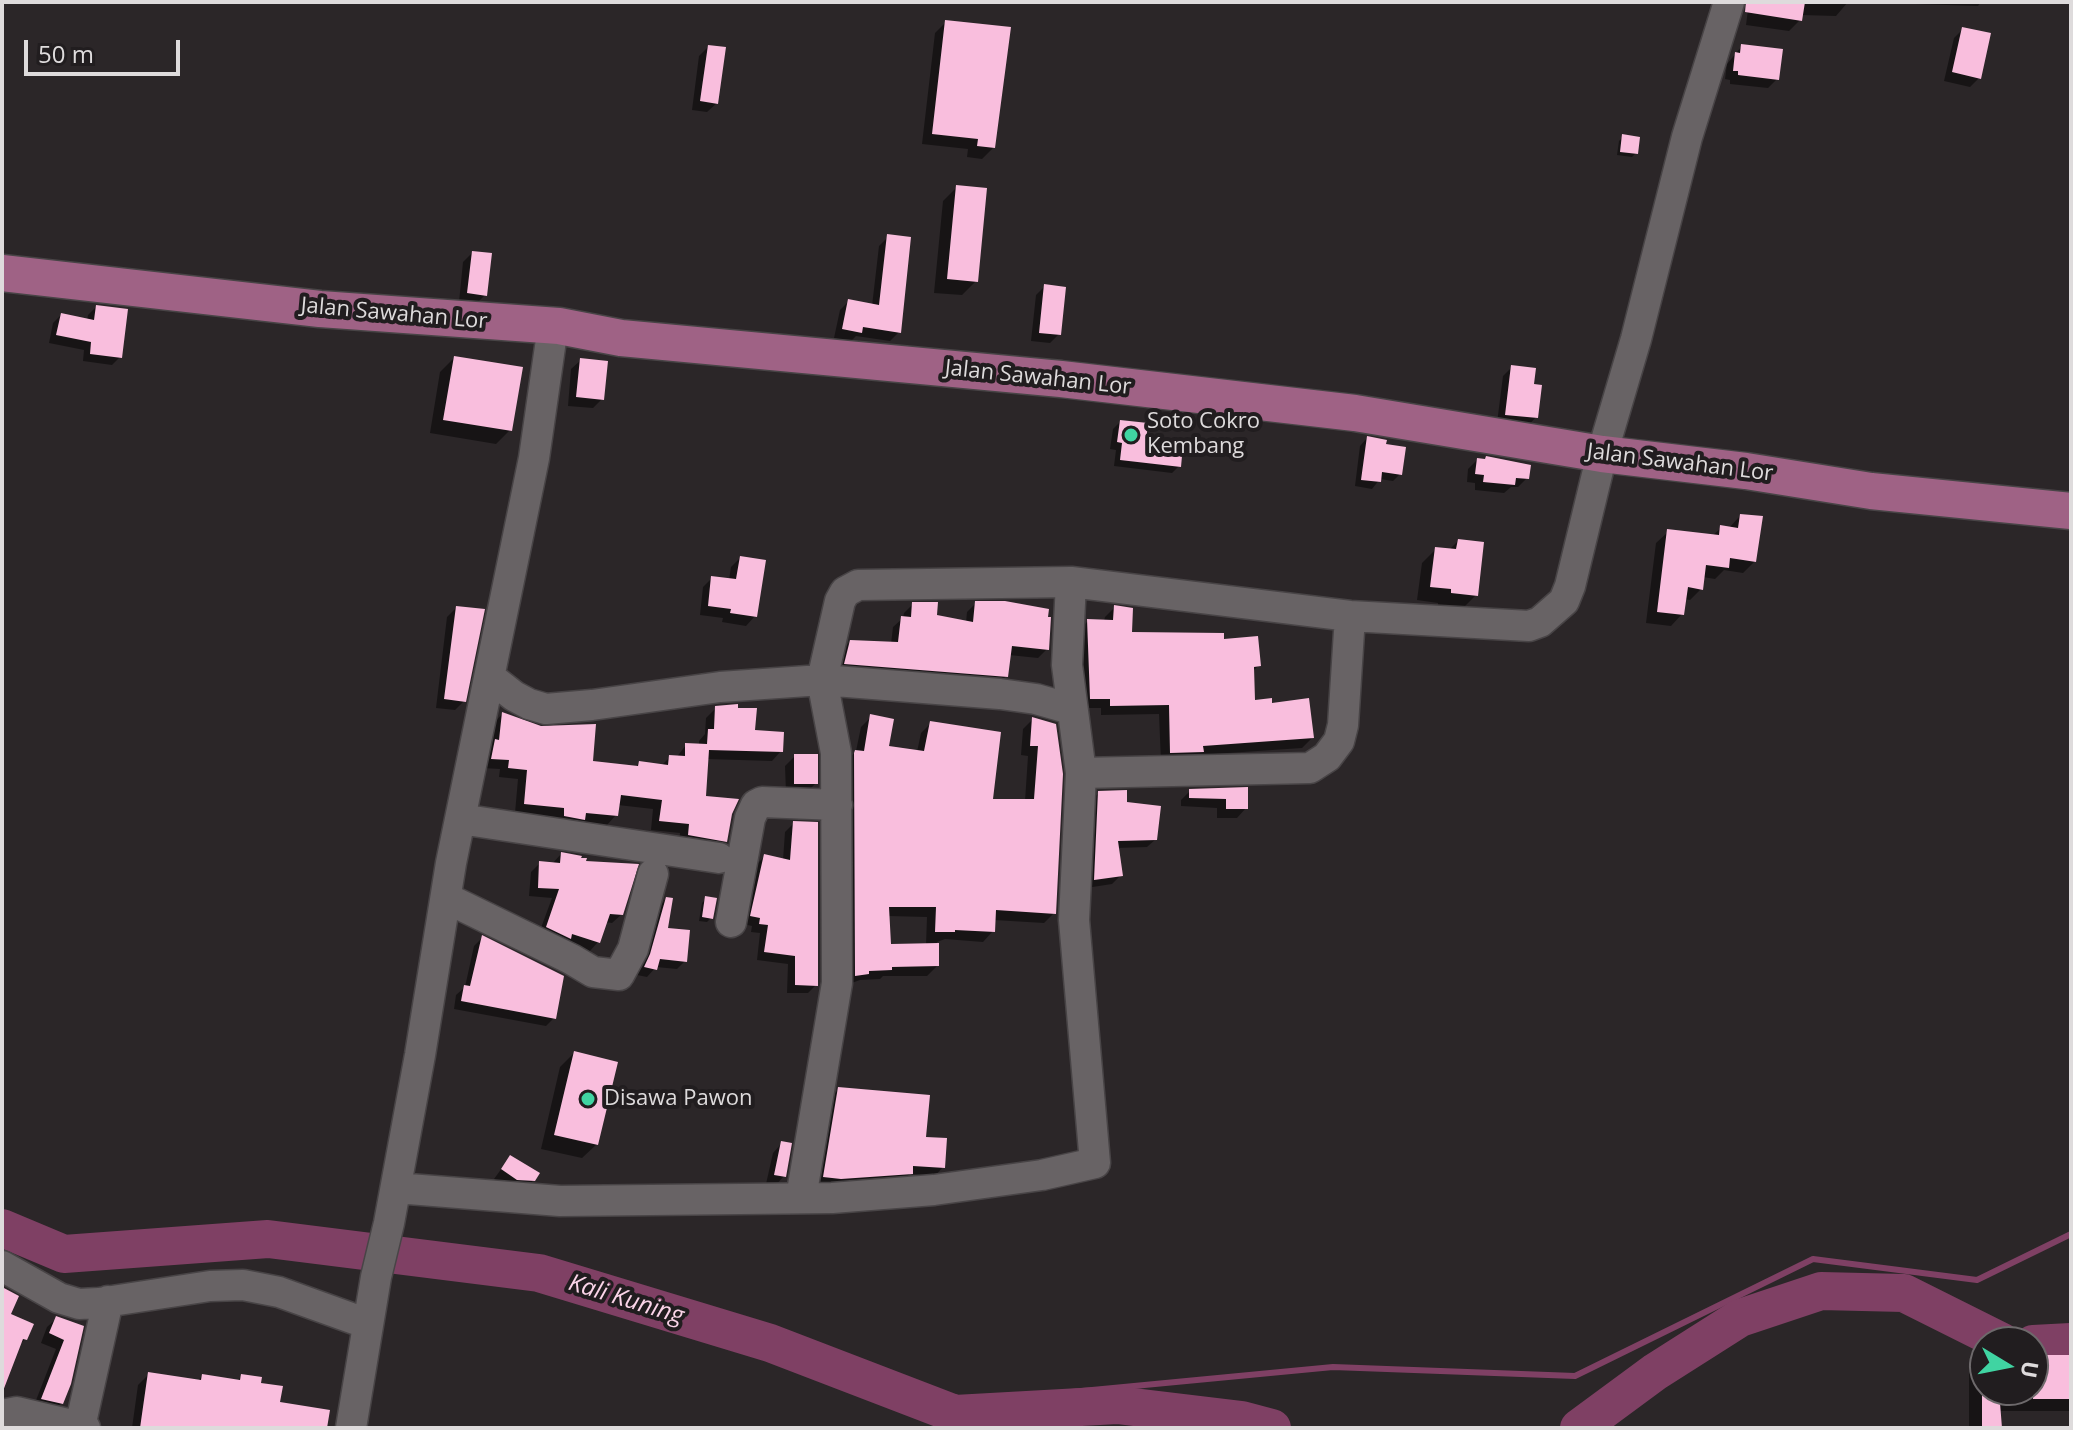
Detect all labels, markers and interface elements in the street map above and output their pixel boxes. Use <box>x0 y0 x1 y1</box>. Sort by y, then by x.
scale bar <box>28 24 184 74</box>
text: 50 m <box>38 37 94 70</box>
street label: Jalan Sawahan Lor <box>300 293 488 335</box>
street label: Jalan Sawahan Lor <box>943 355 1133 401</box>
place label: Soto Cokro Kembang <box>1147 409 1260 460</box>
marker: Soto Cokro Kembang <box>1122 426 1140 444</box>
street label: Jalan Sawahan Lor <box>1585 438 1775 488</box>
place label: Disawa Pawon <box>604 1086 752 1112</box>
marker: Disawa Pawon <box>579 1090 597 1108</box>
water label: Kali Kuning <box>565 1269 687 1331</box>
north arrow <box>1969 1326 2049 1406</box>
text: U <box>2014 1359 2047 1381</box>

